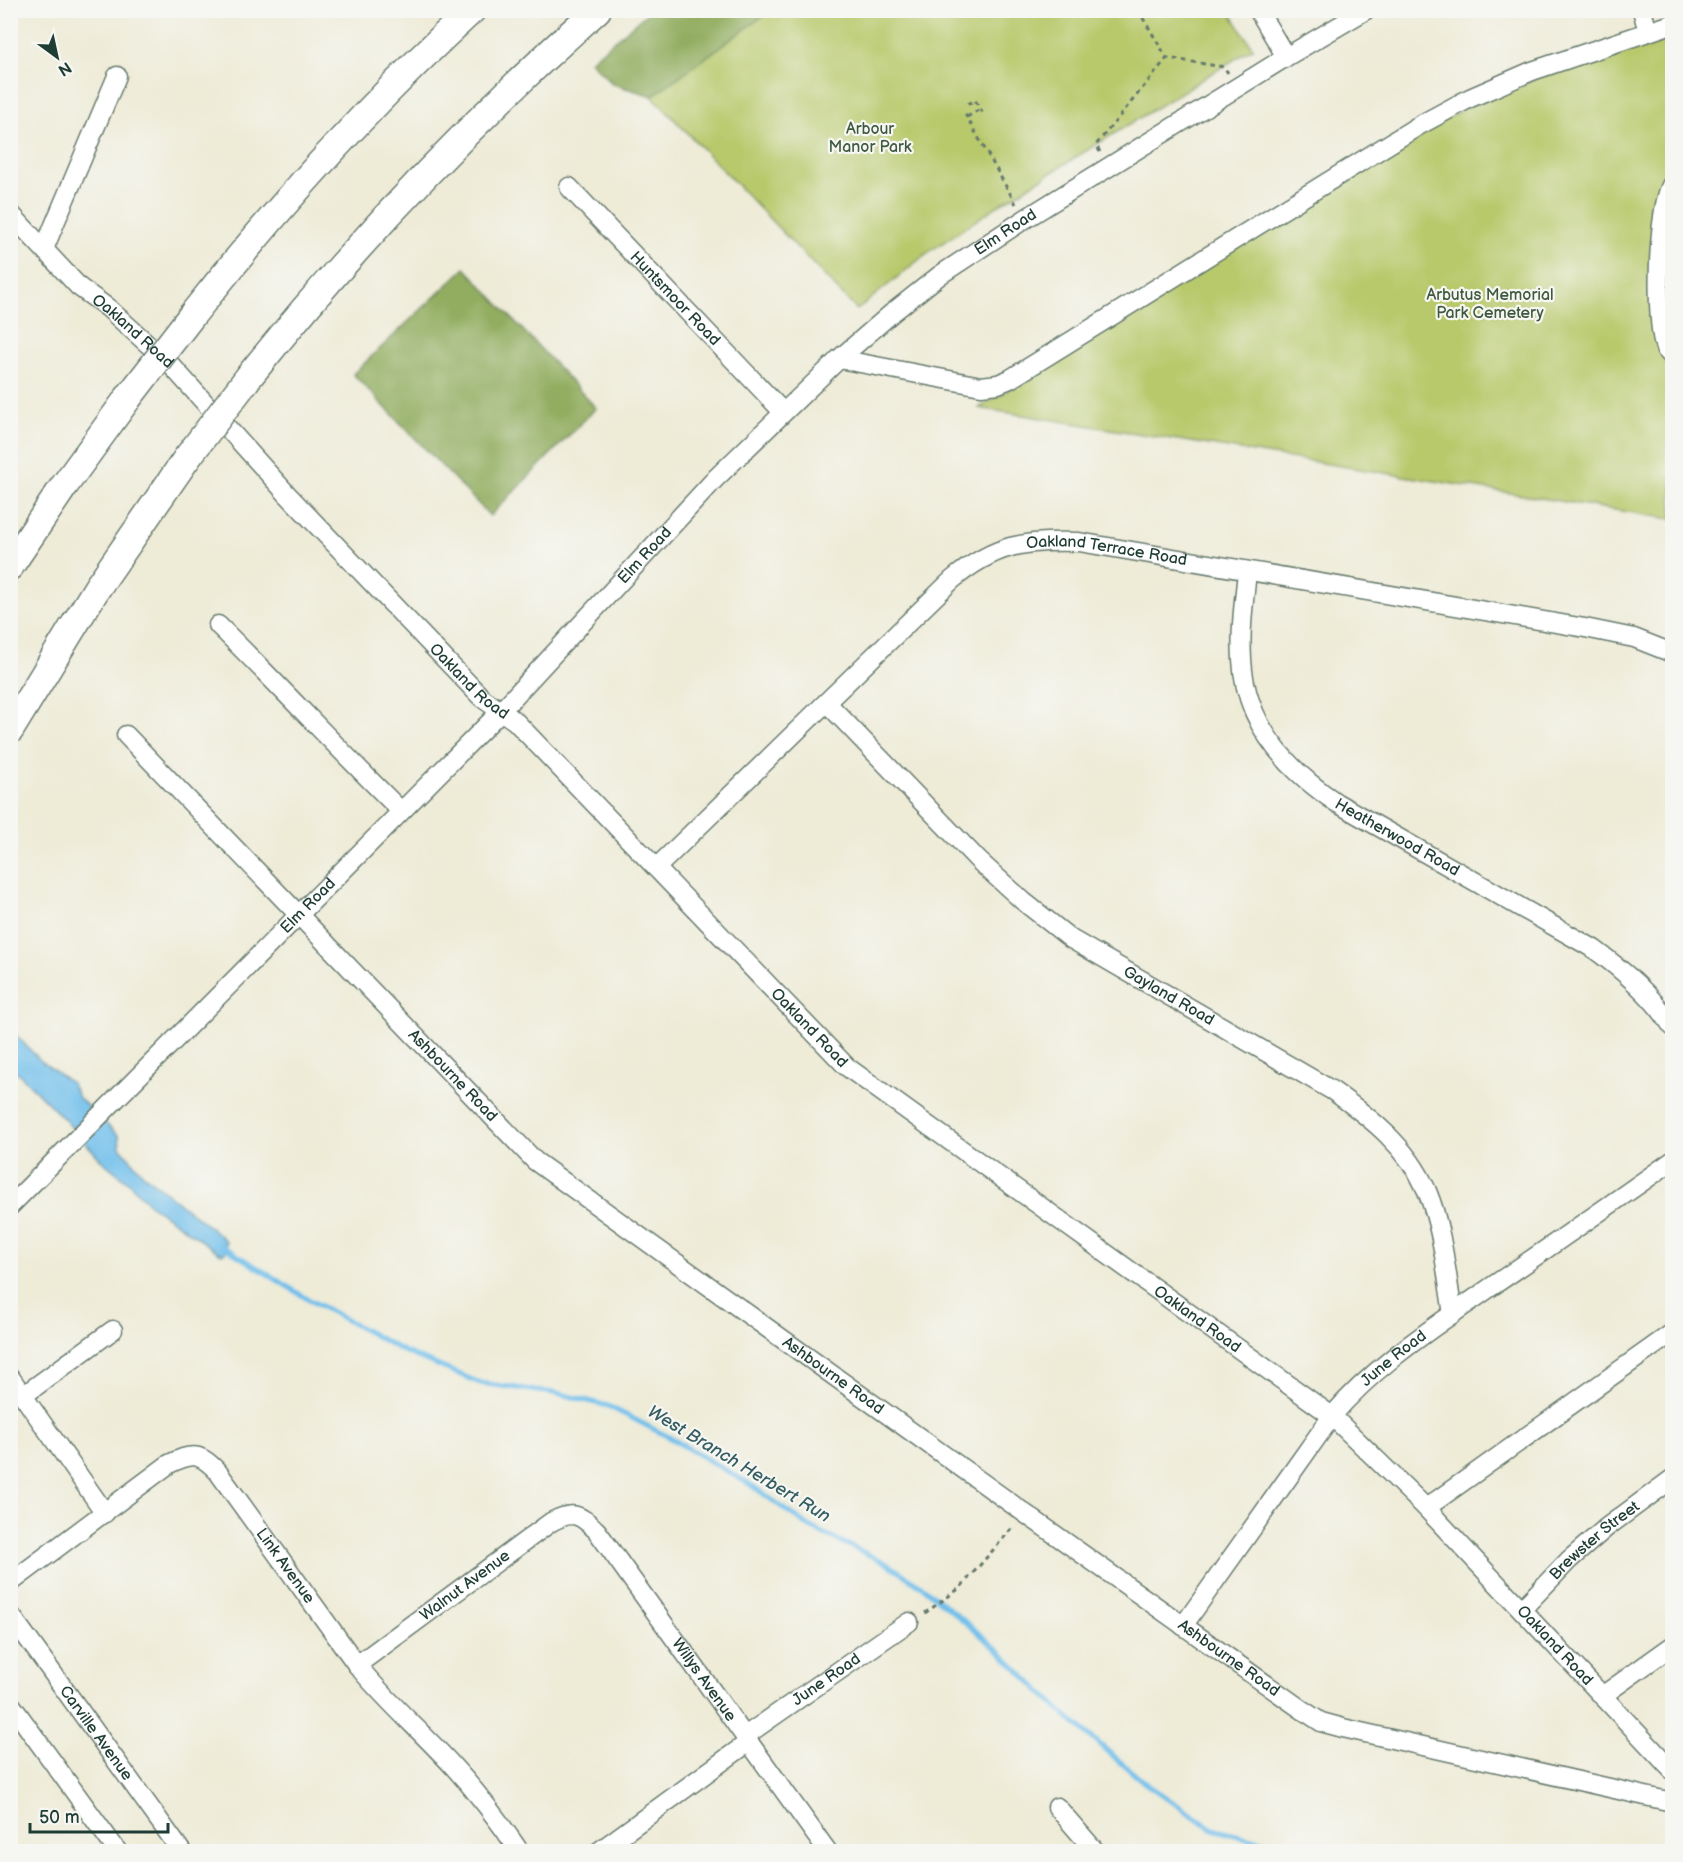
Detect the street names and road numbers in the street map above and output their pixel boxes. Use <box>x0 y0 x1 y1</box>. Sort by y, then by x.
street label: Elm Road <box>971 205 1040 259</box>
street label: Huntsmoor Road <box>626 248 724 350</box>
street label: Oakland Road <box>88 290 178 372</box>
street label: Elm Road <box>614 523 675 588</box>
street label: Oakland Terrace Road <box>1025 532 1189 570</box>
street label: Oakland Road <box>425 639 513 723</box>
street label: Heatherwood Road <box>1332 794 1463 880</box>
street label: Elm Road <box>276 874 339 937</box>
street label: Gayland Road <box>1120 962 1218 1030</box>
street label: Oakland Road <box>767 984 852 1071</box>
street label: Ashbourne Road <box>404 1025 501 1125</box>
street label: Oakland Road <box>1150 1281 1245 1357</box>
street label: June Road <box>1357 1326 1430 1390</box>
street label: Ashbourne Road <box>779 1333 888 1418</box>
street label: Brewster Street <box>1545 1497 1643 1584</box>
street label: Link Avenue <box>252 1525 319 1607</box>
street label: Walnut Avenue <box>416 1546 514 1625</box>
street label: Oakland Road <box>1513 1602 1597 1689</box>
street label: Ashbourne Road <box>1174 1615 1283 1700</box>
street label: Willys Avenue <box>668 1635 741 1725</box>
street label: June Road <box>789 1649 864 1710</box>
street label: Carville Avenue <box>56 1682 137 1785</box>

